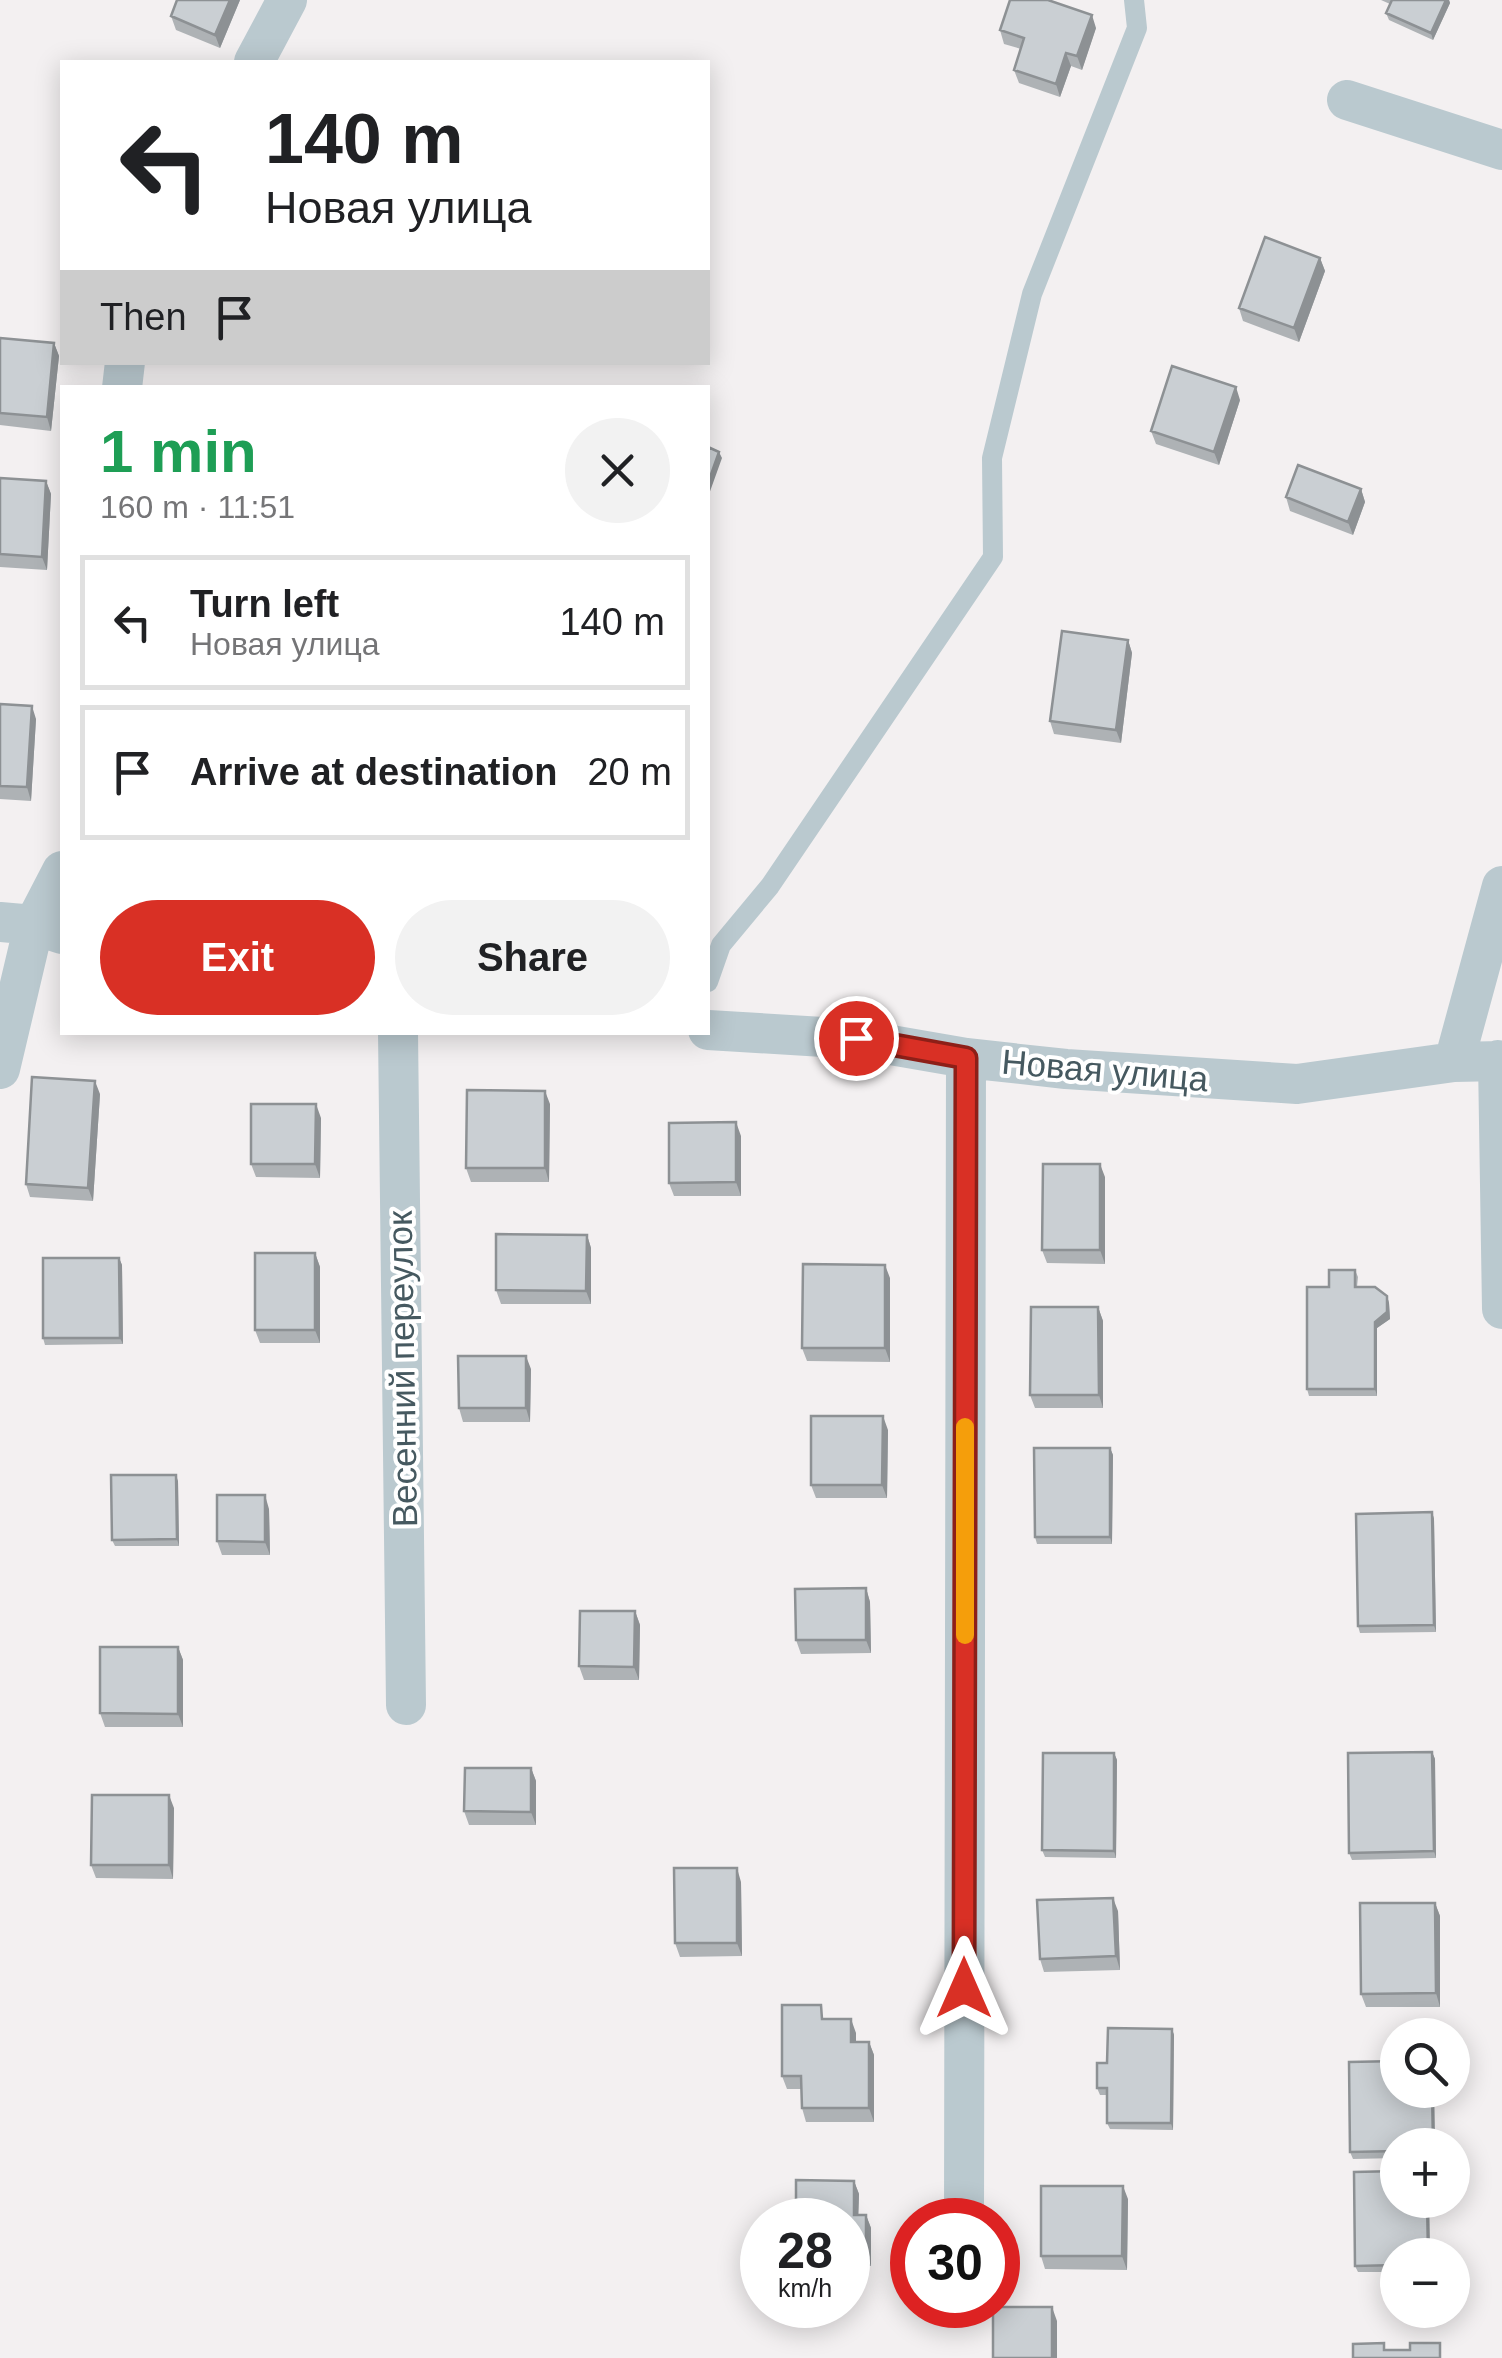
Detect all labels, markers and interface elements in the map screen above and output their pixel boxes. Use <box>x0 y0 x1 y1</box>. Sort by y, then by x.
icon: left <box>100 100 230 230</box>
text: 140 m <box>265 100 463 178</box>
text: Новая улица <box>265 182 532 233</box>
icon: arrive <box>207 290 262 345</box>
text: Then <box>100 296 187 338</box>
text: 1 min <box>100 418 257 485</box>
button: close <box>565 418 670 523</box>
text: 160 m · 11:51 <box>100 489 295 525</box>
text: Turn left <box>190 583 339 625</box>
icon: left <box>105 595 160 650</box>
text: 140 m <box>559 601 665 643</box>
text: Новая улица <box>190 626 380 662</box>
icon: arrive <box>105 745 160 800</box>
text: Arrive at destination <box>190 751 557 793</box>
text: 20 m <box>587 751 672 793</box>
button: Exit <box>100 900 375 1015</box>
button: Share <box>395 900 670 1015</box>
pin <box>814 996 899 1081</box>
icon: arrive <box>829 1011 884 1066</box>
street label: Новая улица <box>1000 1042 1210 1099</box>
street label: Весенний переулок <box>380 1210 424 1528</box>
position arrow <box>912 1936 1016 2040</box>
map controls <box>1380 2018 1470 2328</box>
button: search <box>1380 2018 1470 2108</box>
button: + <box>1380 2128 1470 2218</box>
speed limit sign: 30 <box>890 2198 1020 2328</box>
text: 28 <box>777 2223 833 2279</box>
button: − <box>1380 2238 1470 2328</box>
text: km/h <box>778 2274 832 2302</box>

